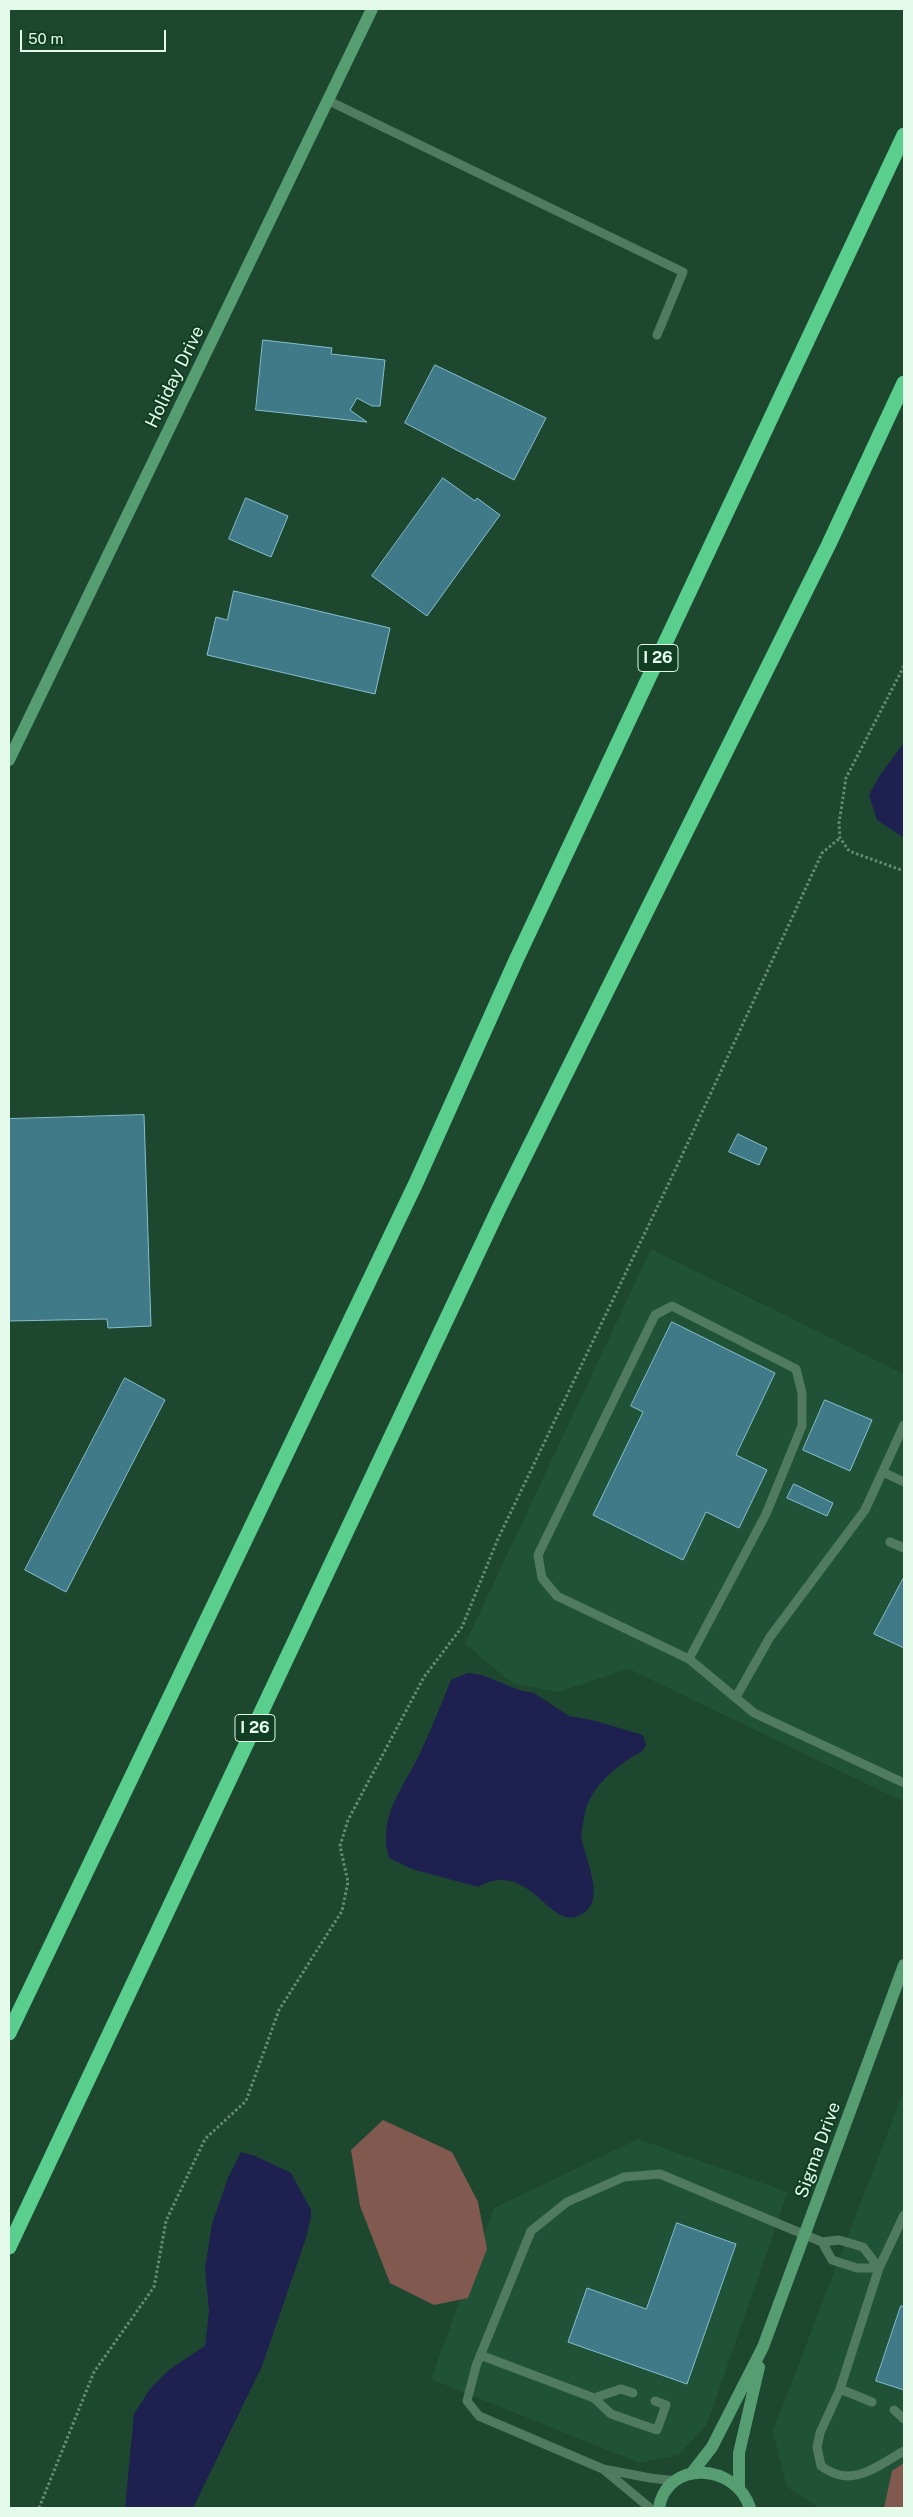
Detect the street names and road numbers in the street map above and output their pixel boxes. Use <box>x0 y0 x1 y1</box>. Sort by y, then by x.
street label: Holiday Drive <box>141 322 209 432</box>
road number: I 26 <box>638 644 678 671</box>
road number: I 26 <box>235 1715 275 1742</box>
street label: Sigma Drive <box>791 2099 845 2201</box>

